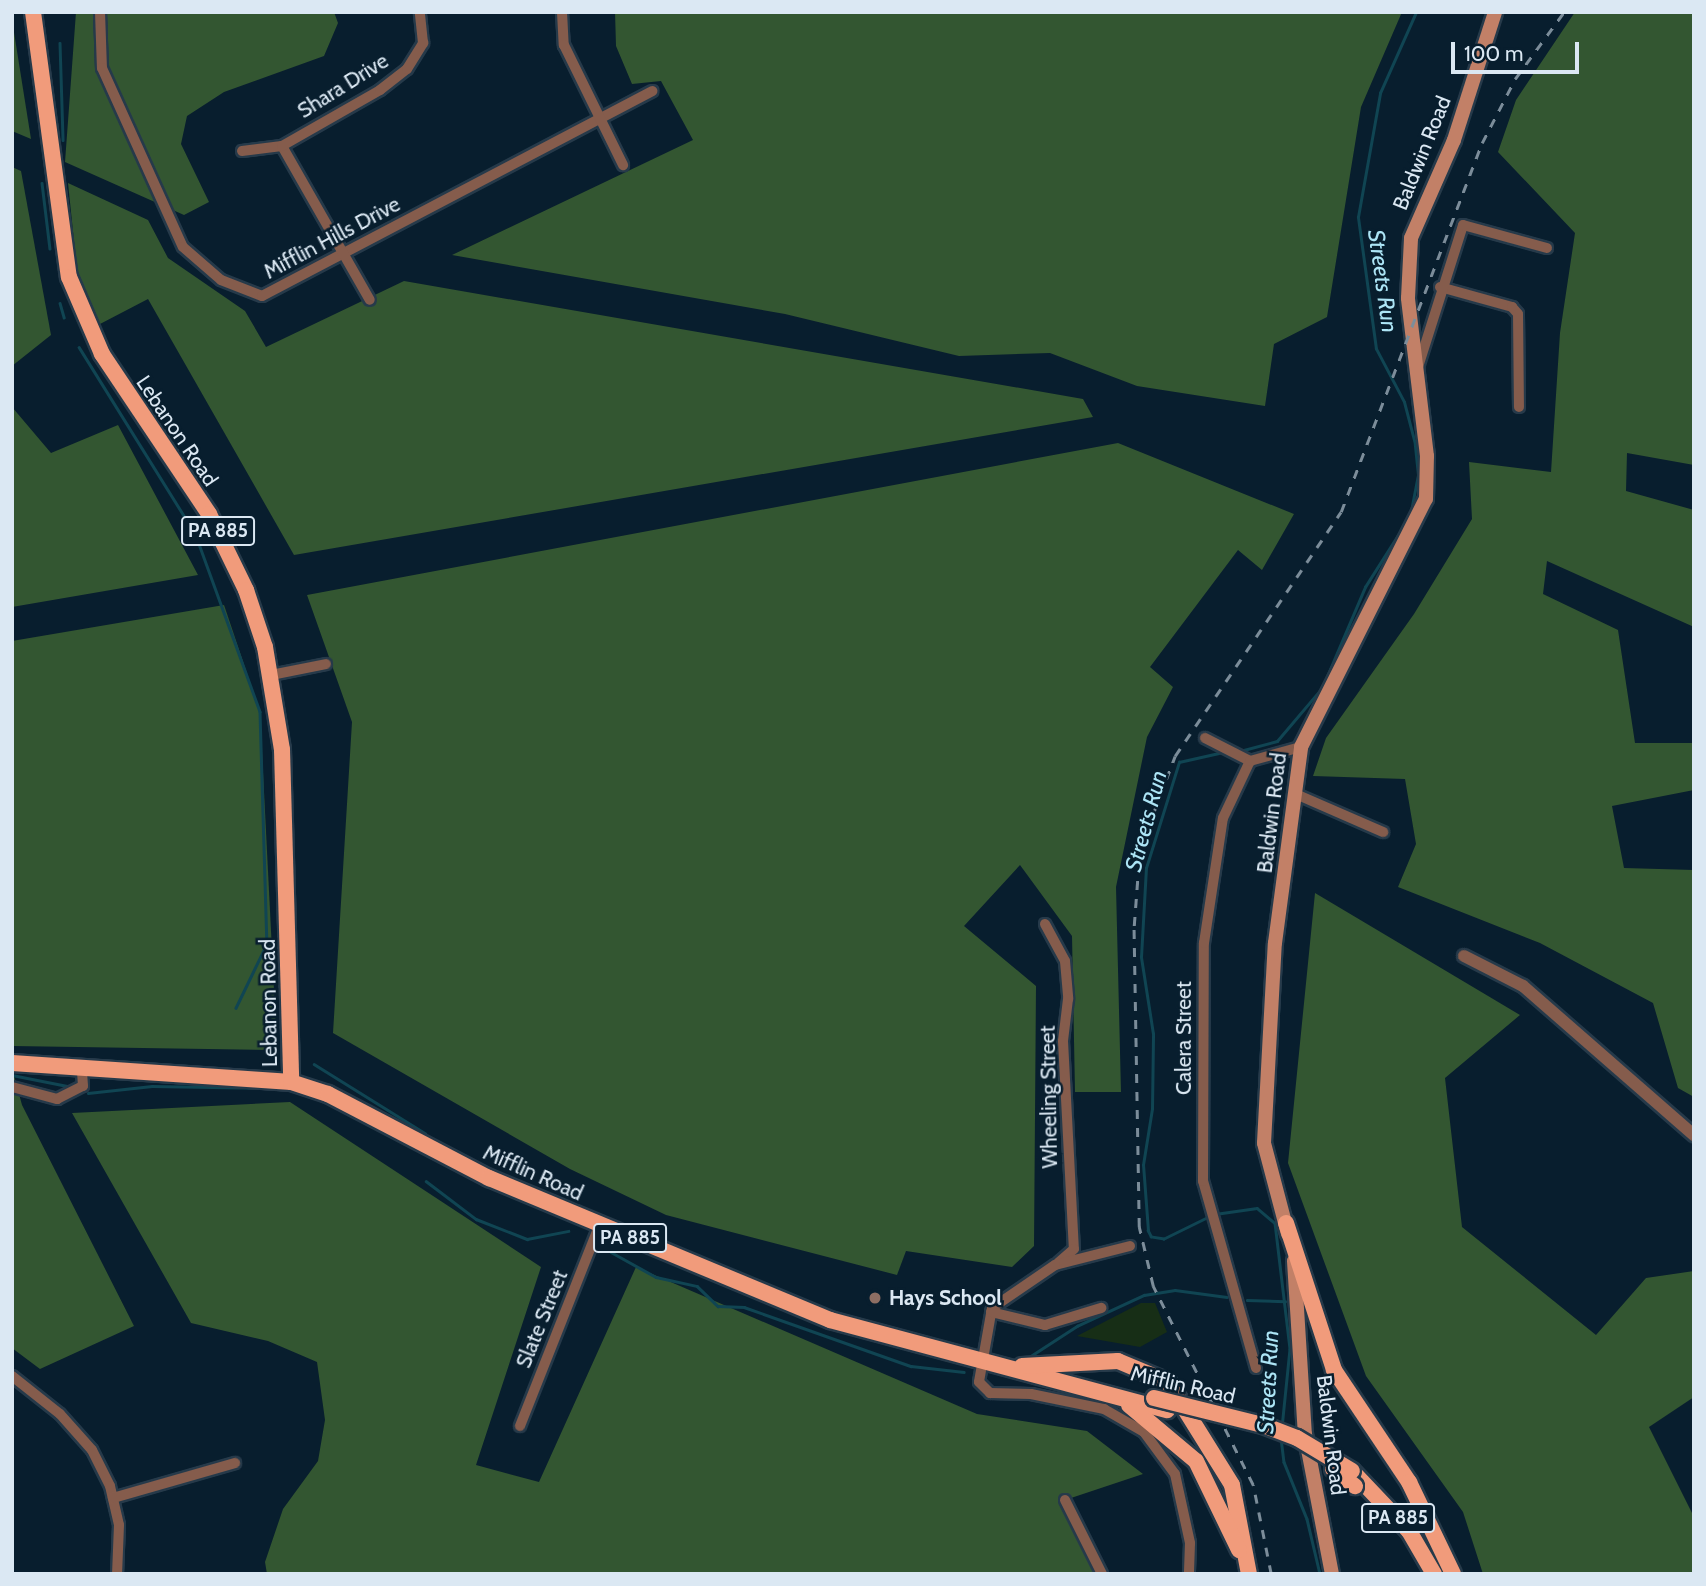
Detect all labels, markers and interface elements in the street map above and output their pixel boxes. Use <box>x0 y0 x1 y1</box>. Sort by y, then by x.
scale bar <box>1454 28 1582 72</box>
text: 100 m <box>1464 41 1523 66</box>
street label: Shara Drive <box>293 48 393 124</box>
street label: Baldwin Road <box>1388 92 1456 214</box>
street label: Mifflin Hills Drive <box>260 192 404 284</box>
water label: Streets Run <box>1362 228 1404 334</box>
street label: Lebanon Road <box>131 371 223 491</box>
road number: PA 885 <box>180 516 256 546</box>
street label: Baldwin Road <box>1252 752 1292 874</box>
water label: Streets Run <box>1119 767 1173 875</box>
street label: Lebanon Road <box>255 939 283 1067</box>
street label: Calera Street <box>1171 981 1197 1095</box>
street label: Wheeling Street <box>1035 1025 1063 1169</box>
street label: Mifflin Road <box>479 1140 587 1206</box>
road number: PA 885 <box>592 1222 668 1254</box>
street label: Slate Street <box>511 1266 573 1372</box>
place label: Hays School <box>889 1285 1002 1311</box>
marker: Hays School <box>867 1290 883 1306</box>
water label: Streets Run <box>1252 1330 1284 1434</box>
street label: Mifflin Road <box>1128 1361 1238 1409</box>
street label: Baldwin Road <box>1311 1374 1351 1496</box>
road number: PA 885 <box>1360 1502 1436 1534</box>

